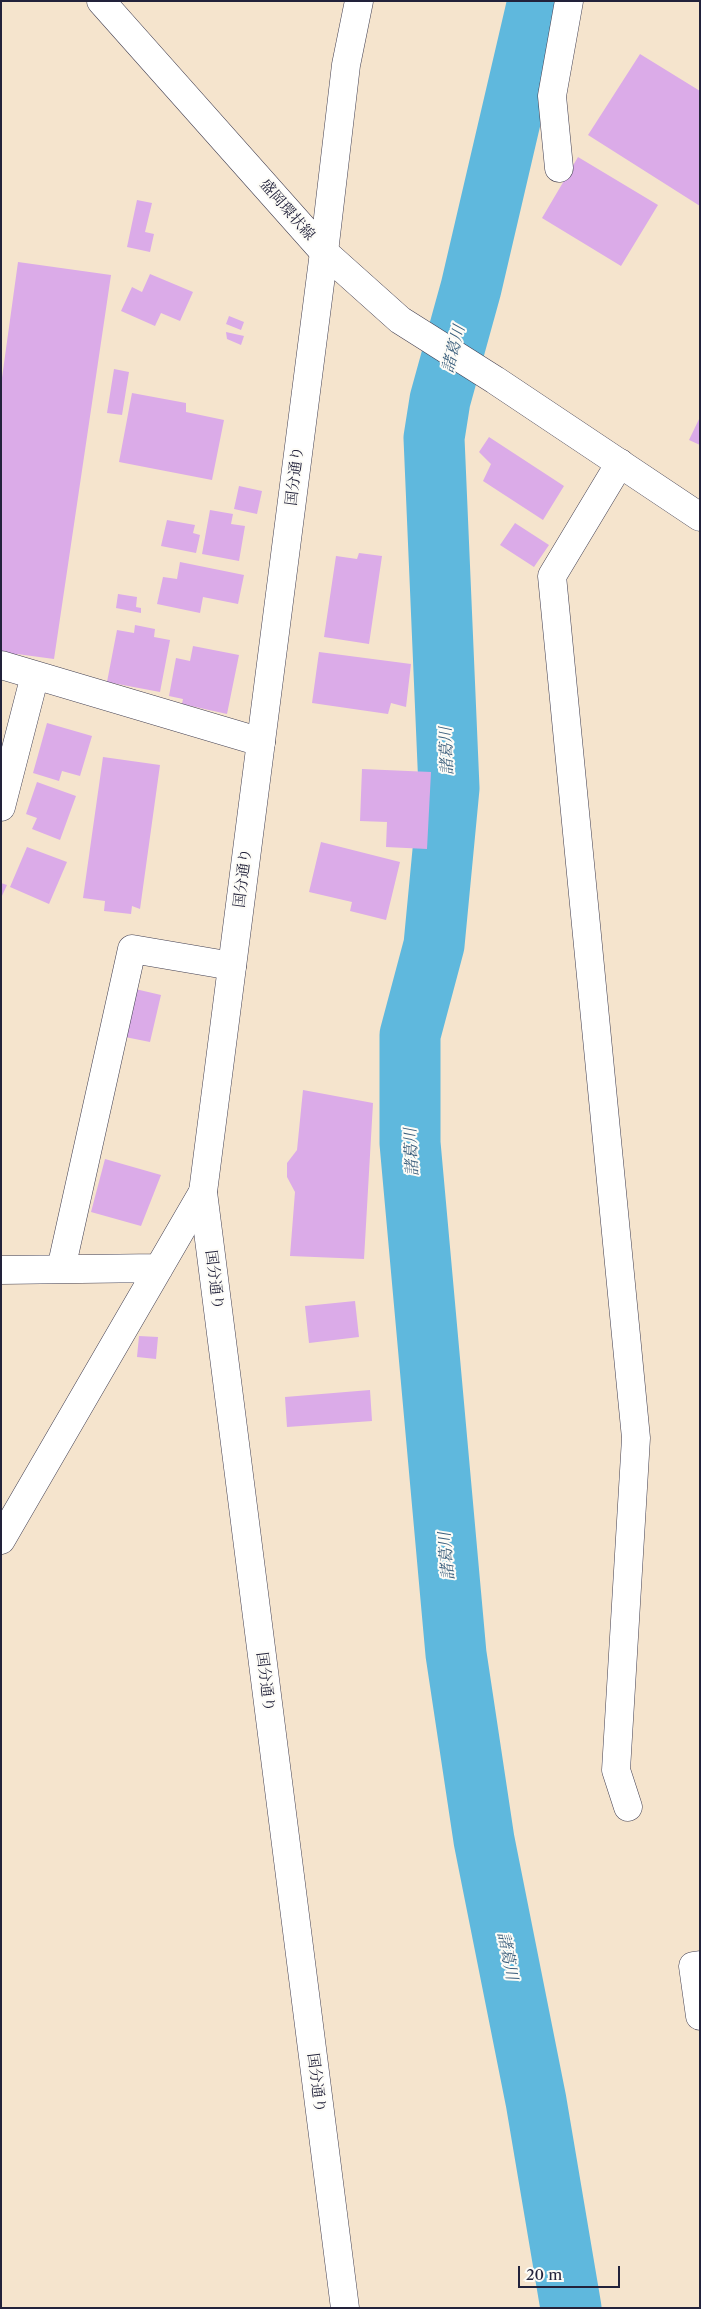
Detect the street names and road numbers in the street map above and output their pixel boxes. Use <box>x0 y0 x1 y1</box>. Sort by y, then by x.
street label: 盛岡環状線 <box>256 176 318 244</box>
street label: 国分通り <box>282 445 308 507</box>
street label: 国分通り <box>230 847 256 909</box>
street label: 国分通り <box>201 1249 227 1311</box>
street label: 国分通り <box>252 1651 278 1713</box>
street label: 国分通り <box>303 2052 329 2114</box>

